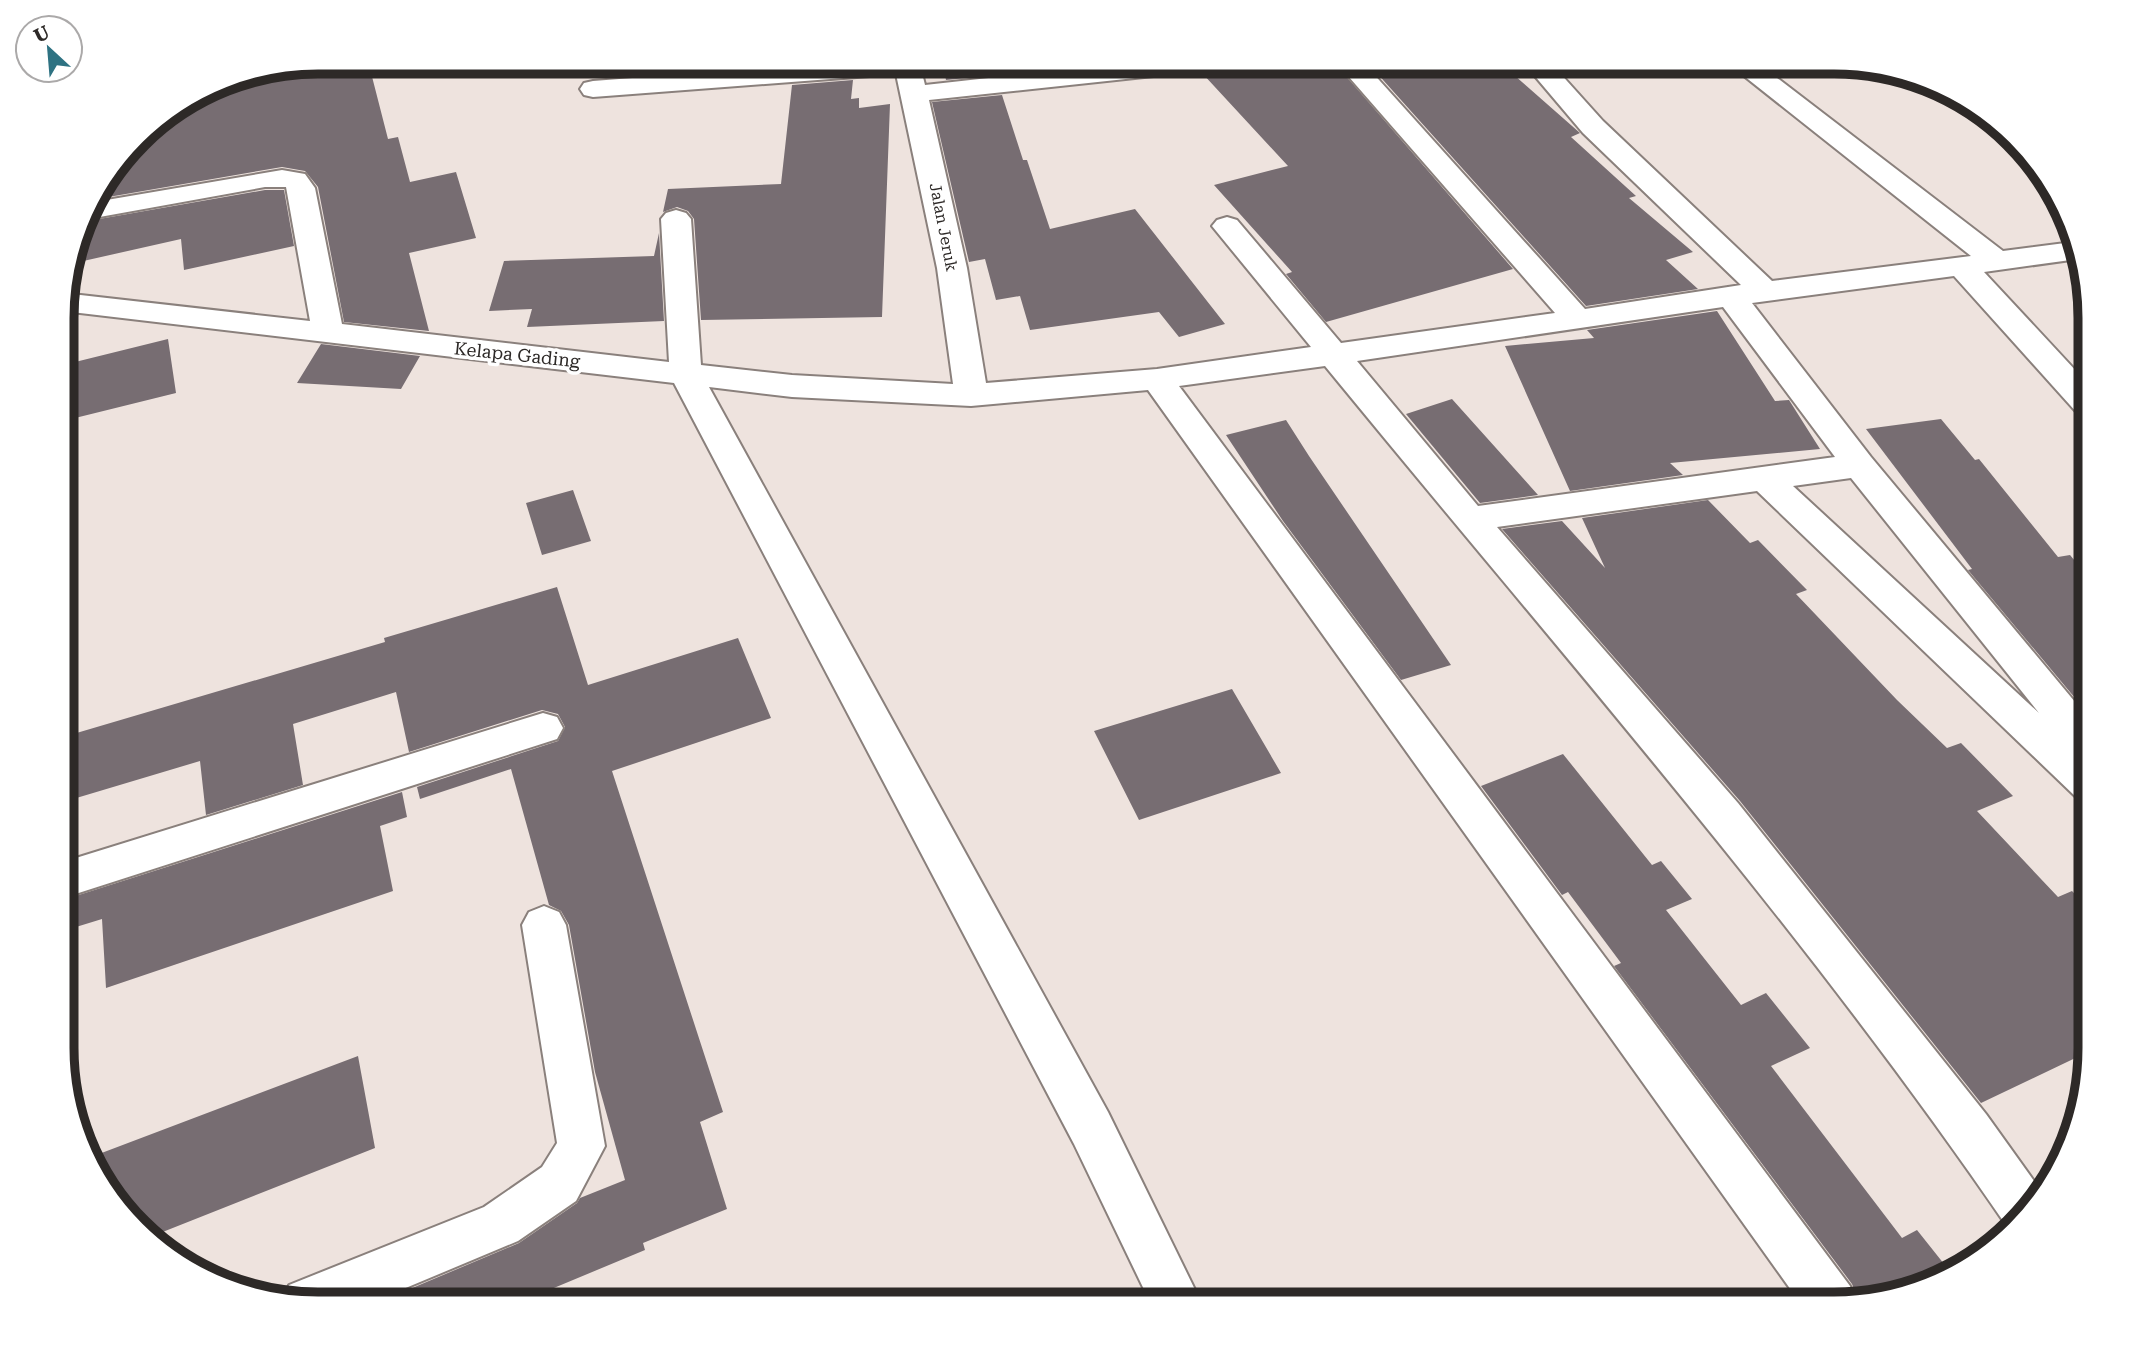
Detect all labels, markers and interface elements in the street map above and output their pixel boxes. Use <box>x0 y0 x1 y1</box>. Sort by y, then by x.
north arrow <box>14 14 84 84</box>
text: U <box>30 20 54 48</box>
street label: Jalan Jeruk <box>926 181 961 273</box>
street label: Kelapa Gading <box>453 337 582 372</box>

